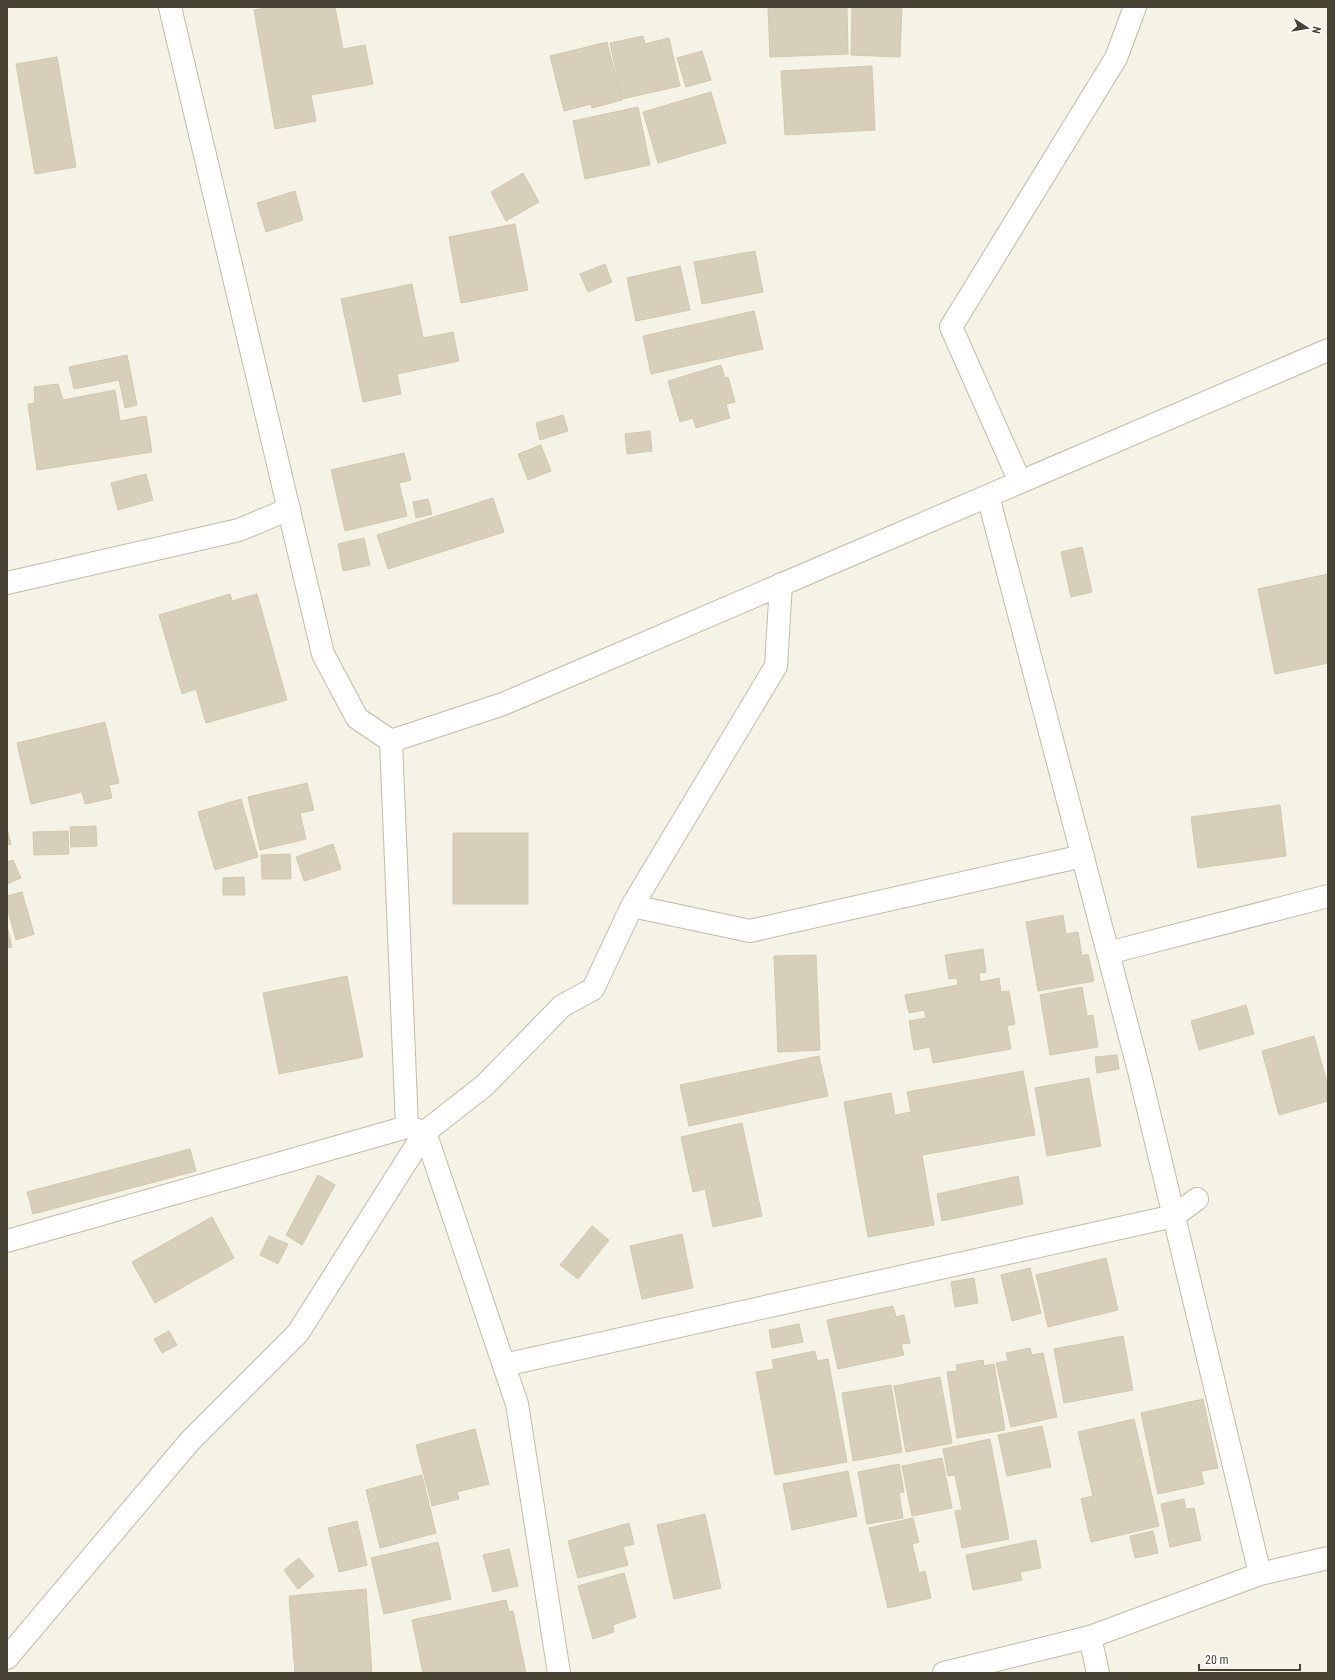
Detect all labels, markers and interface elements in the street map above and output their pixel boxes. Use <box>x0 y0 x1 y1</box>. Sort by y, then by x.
north arrow <box>1287 8 1327 48</box>
text: N <box>1309 25 1323 35</box>
scale bar <box>1199 1646 1300 1672</box>
text: 20 m <box>1205 1653 1229 1667</box>

